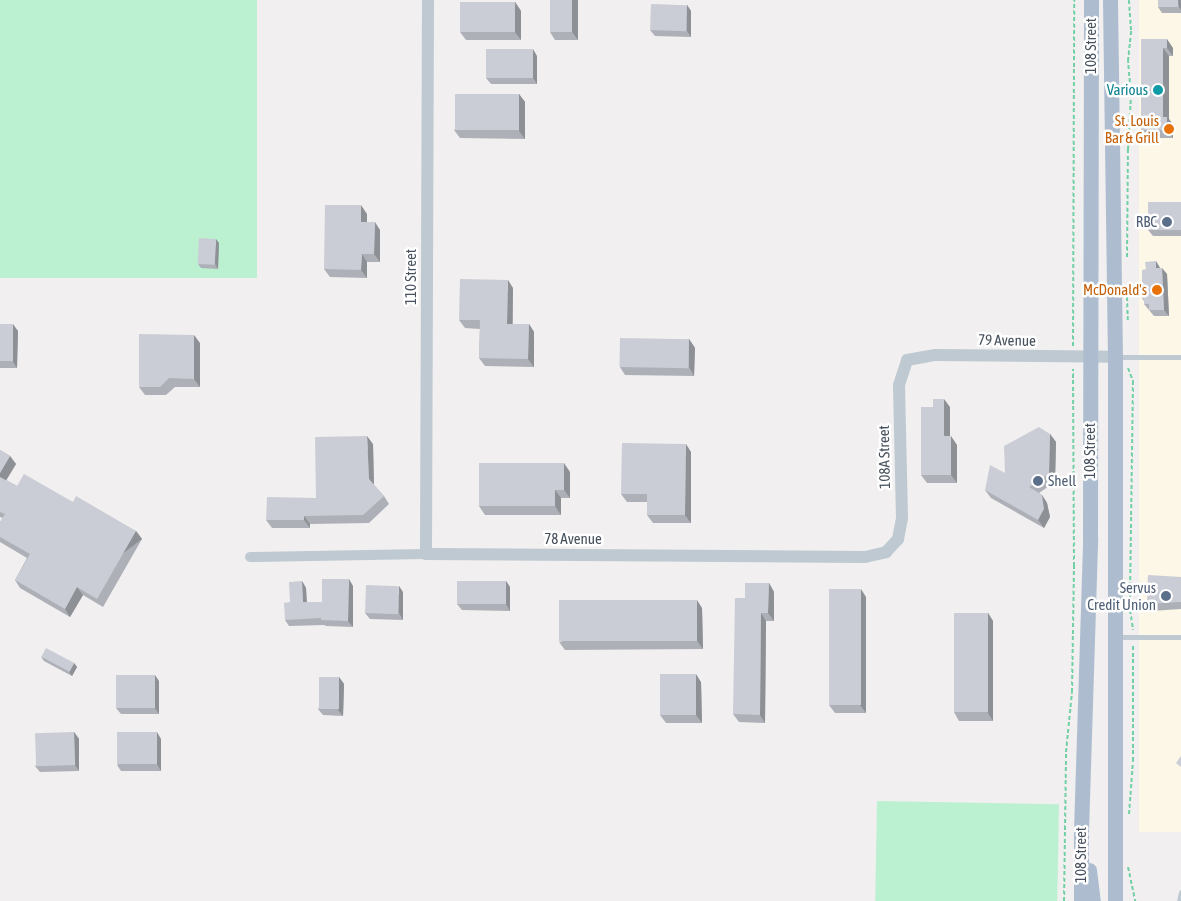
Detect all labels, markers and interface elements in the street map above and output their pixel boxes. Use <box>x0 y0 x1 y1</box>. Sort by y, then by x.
street label: 108 Street <box>1082 18 1100 74</box>
place label: Various <box>1107 81 1148 99</box>
marker: Various <box>1152 84 1164 96</box>
place label: St. Louis Bar & Grill <box>1105 111 1159 146</box>
marker: St. Louis Bar & Grill <box>1163 123 1175 135</box>
place label: RBC <box>1136 213 1157 231</box>
marker: RBC <box>1161 216 1173 228</box>
street label: 110 Street <box>402 249 420 305</box>
place label: McDonald's <box>1083 281 1147 299</box>
marker: McDonald's <box>1151 284 1163 296</box>
street label: 79 Avenue <box>978 330 1036 350</box>
street label: 108 Street <box>1081 423 1099 479</box>
street label: 108A Street <box>874 425 894 489</box>
place label: Shell <box>1048 472 1076 490</box>
marker: Shell <box>1032 475 1044 487</box>
street label: 78 Avenue <box>544 530 602 548</box>
place label: Servus Credit Union <box>1087 578 1156 613</box>
marker: Servus Credit Union <box>1160 590 1172 602</box>
street label: 108 Street <box>1072 827 1090 883</box>

